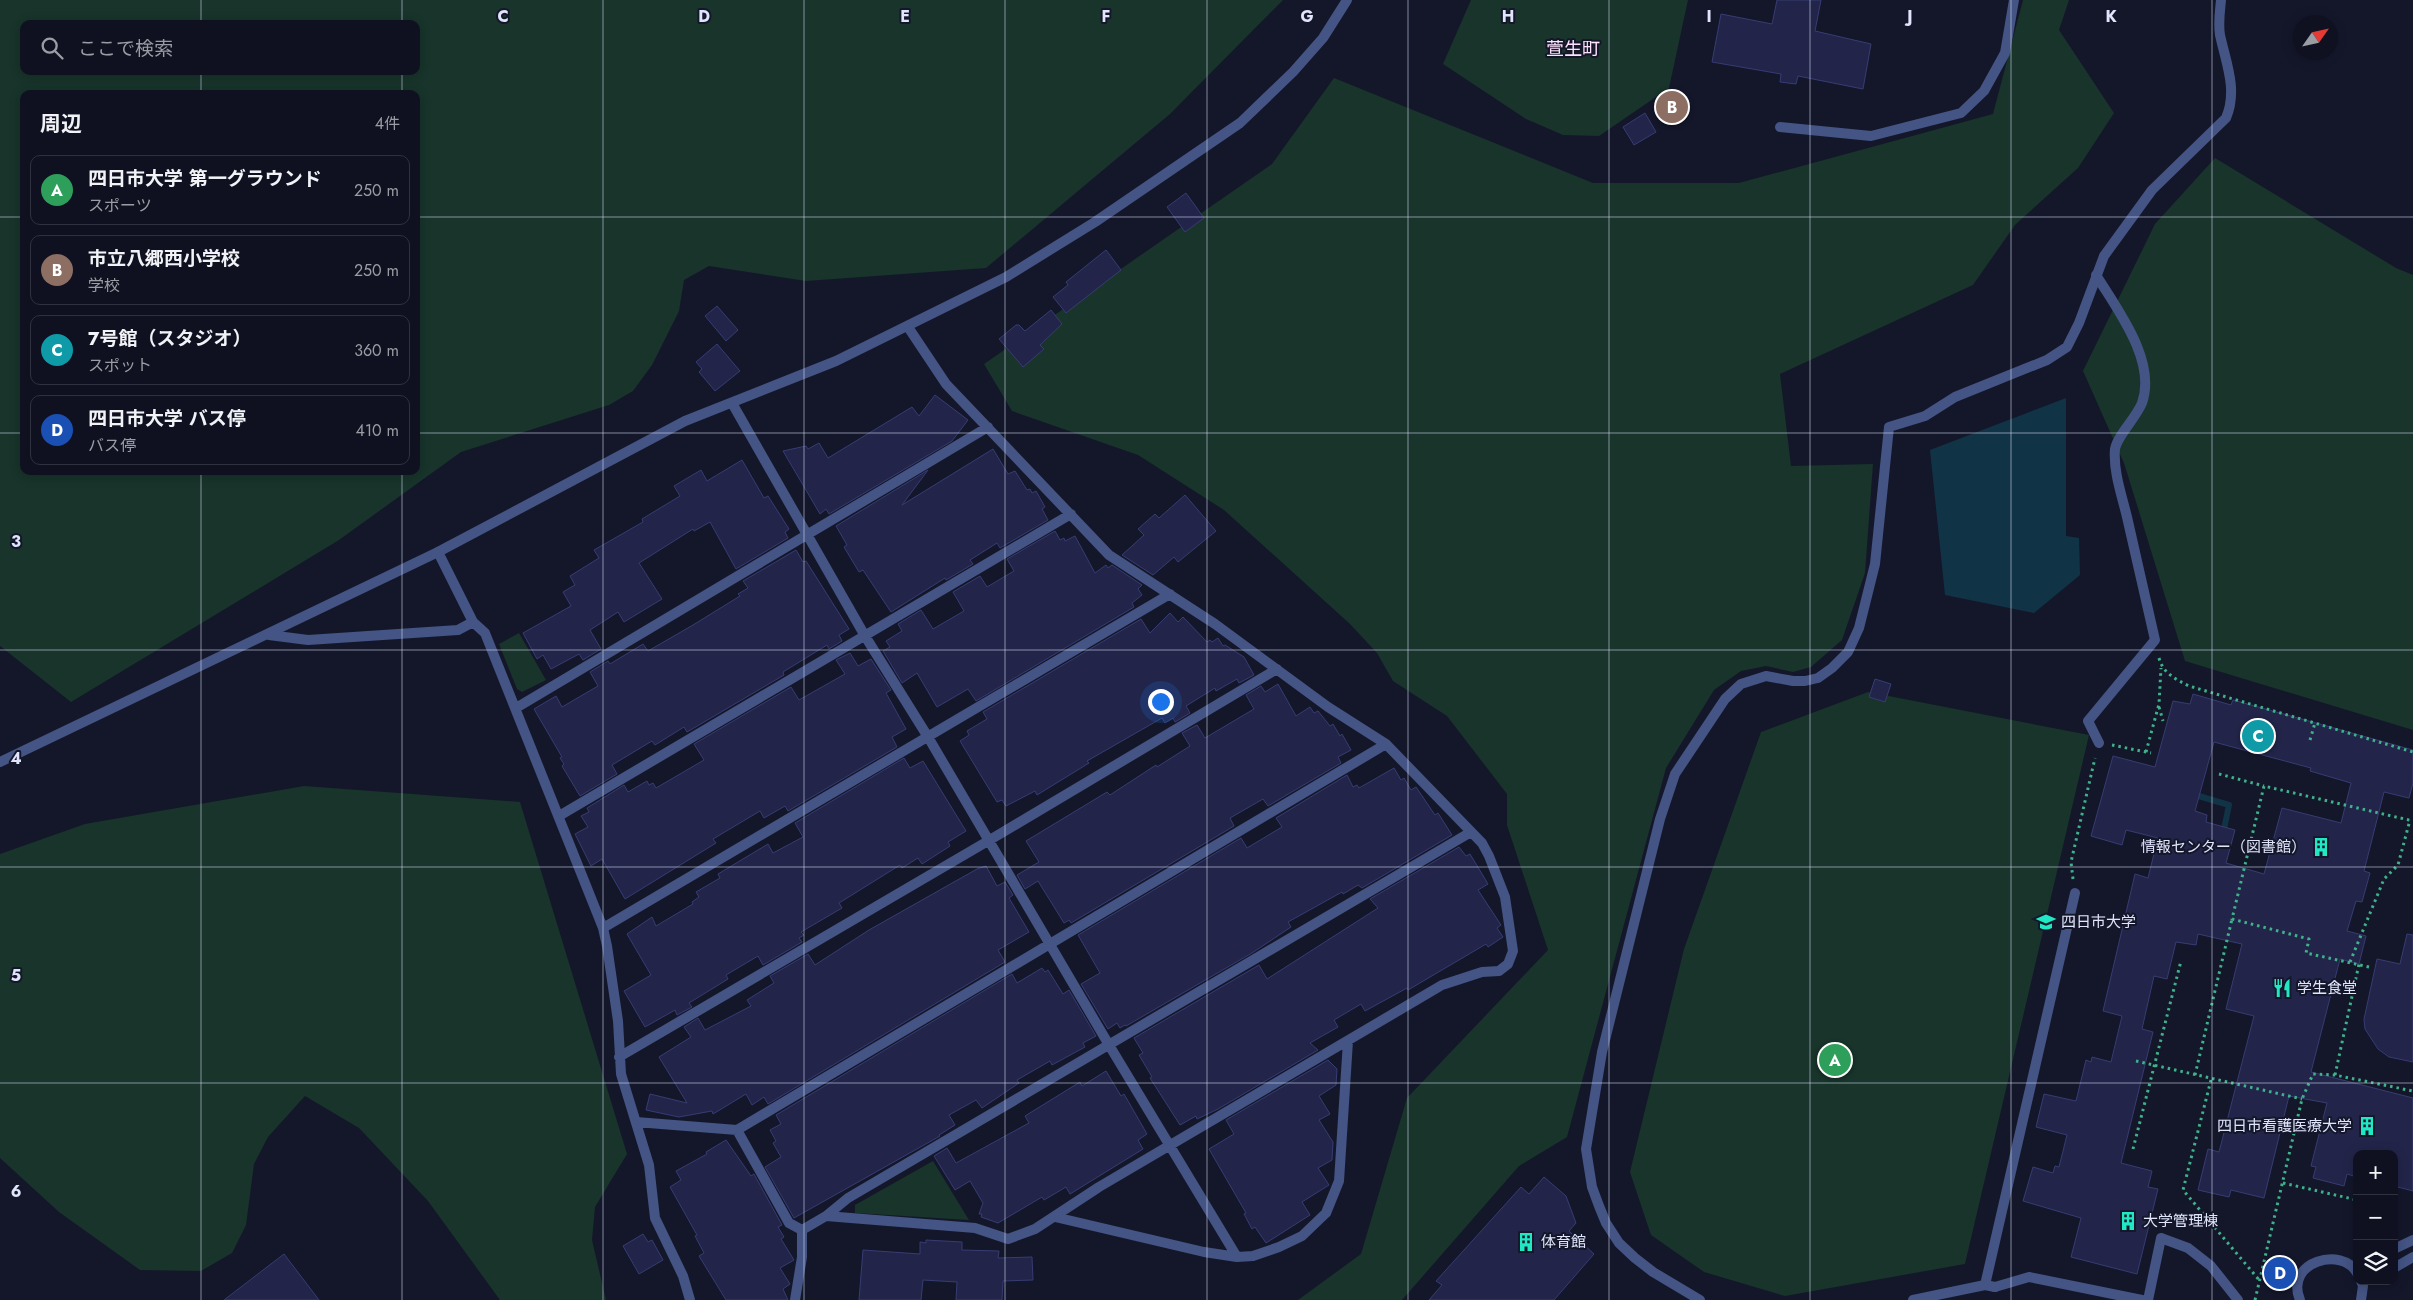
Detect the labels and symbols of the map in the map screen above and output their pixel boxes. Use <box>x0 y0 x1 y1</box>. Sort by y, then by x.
text: C <box>497 5 509 28</box>
text: D <box>698 5 710 28</box>
text: E <box>900 5 910 28</box>
text: F <box>1102 5 1110 28</box>
text: G <box>1300 5 1314 28</box>
text: H <box>1502 5 1514 28</box>
text: I <box>1706 5 1712 28</box>
text: J <box>1904 5 1913 28</box>
text: K <box>2105 5 2117 28</box>
north arrow <box>2293 15 2338 60</box>
district label: 萱生町 <box>1546 36 1600 62</box>
pin: B <box>1656 88 1688 126</box>
text: 3 <box>11 530 21 553</box>
your location <box>1148 689 1174 715</box>
pin: C <box>2242 717 2274 755</box>
text: 4 <box>10 747 22 770</box>
place label: 情報センター（図書館） <box>2141 836 2306 858</box>
building icon: 情報センター（図書館） <box>2310 836 2332 858</box>
school or university icon: 四日市大学 <box>2035 911 2057 933</box>
place label: 四日市大学 <box>2061 911 2136 933</box>
text: 5 <box>11 964 21 987</box>
restaurant icon: 学生食堂 <box>2271 977 2293 999</box>
place label: 学生食堂 <box>2297 977 2357 999</box>
pin: A <box>1819 1041 1851 1079</box>
place label: 四日市看護医療大学 <box>2217 1115 2352 1137</box>
building icon: 四日市看護医療大学 <box>2356 1115 2378 1137</box>
text: 6 <box>11 1180 21 1203</box>
building icon: 大学管理棟 <box>2117 1210 2139 1232</box>
place label: 大学管理棟 <box>2143 1210 2218 1232</box>
building icon: 体育館 <box>1515 1231 1537 1253</box>
place label: 体育館 <box>1541 1231 1586 1253</box>
pin: D <box>2264 1254 2296 1292</box>

